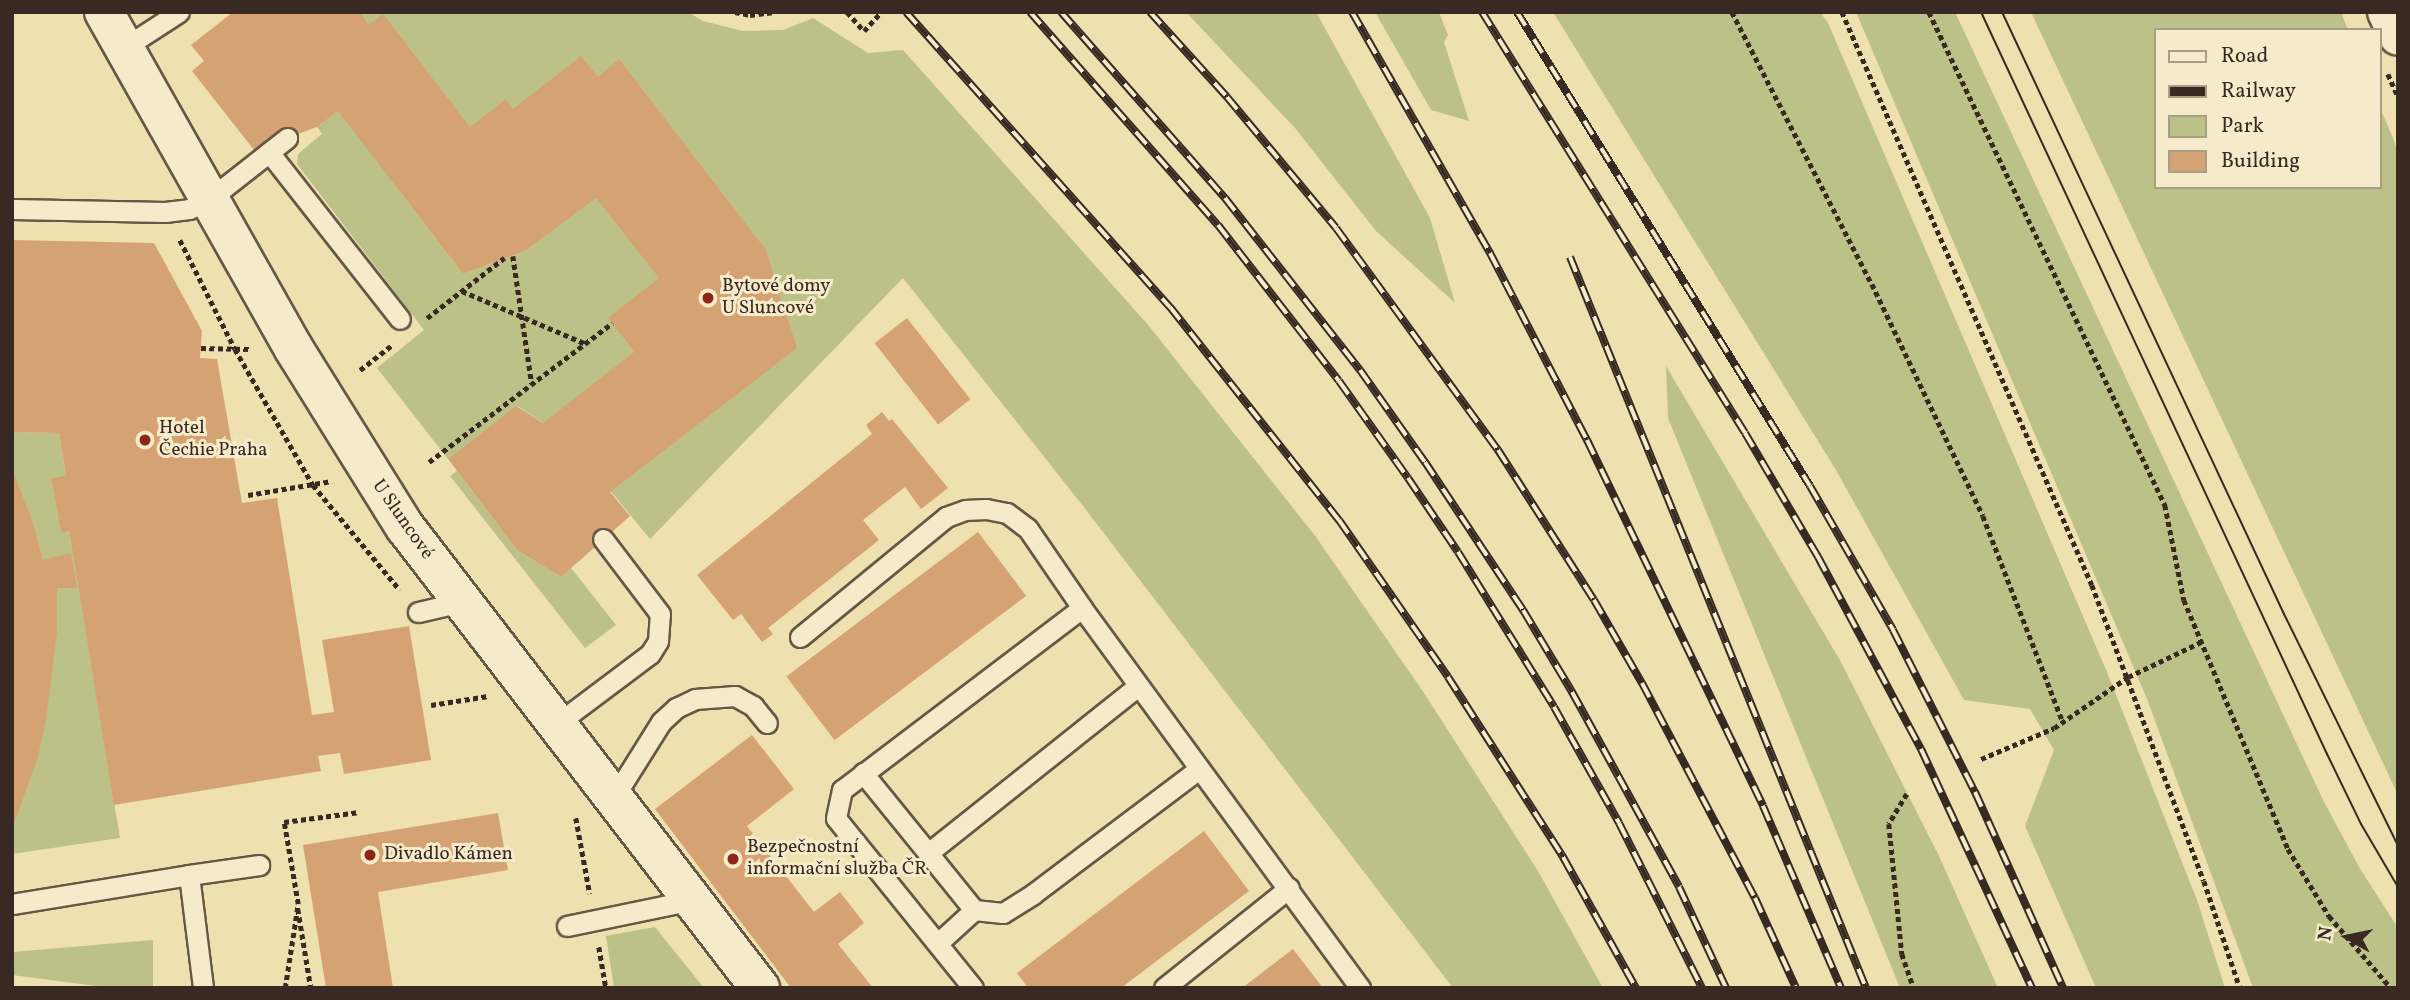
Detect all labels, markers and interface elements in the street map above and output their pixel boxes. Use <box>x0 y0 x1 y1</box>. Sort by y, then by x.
legend <box>2154 28 2382 189</box>
text: Road <box>2221 42 2268 71</box>
text: Railway <box>2221 77 2296 106</box>
text: Park <box>2221 112 2264 141</box>
text: Building <box>2221 147 2300 176</box>
place label: Bytové domy U Sluncové <box>722 276 830 320</box>
marker: Bytové domy U Sluncové <box>700 290 716 306</box>
place label: Hotel Čechie Praha <box>159 418 268 462</box>
marker: Hotel Čechie Praha <box>137 432 153 448</box>
street label: U Sluncové <box>366 476 438 564</box>
place label: Bezpečnostní informační služba ČR <box>747 837 927 881</box>
place label: Divadlo Kámen <box>384 844 513 866</box>
marker: Divadlo Kámen <box>362 847 378 863</box>
marker: Bezpečnostní informační služba ČR <box>725 851 741 867</box>
north arrow <box>2312 902 2382 972</box>
text: N <box>2312 925 2340 943</box>

